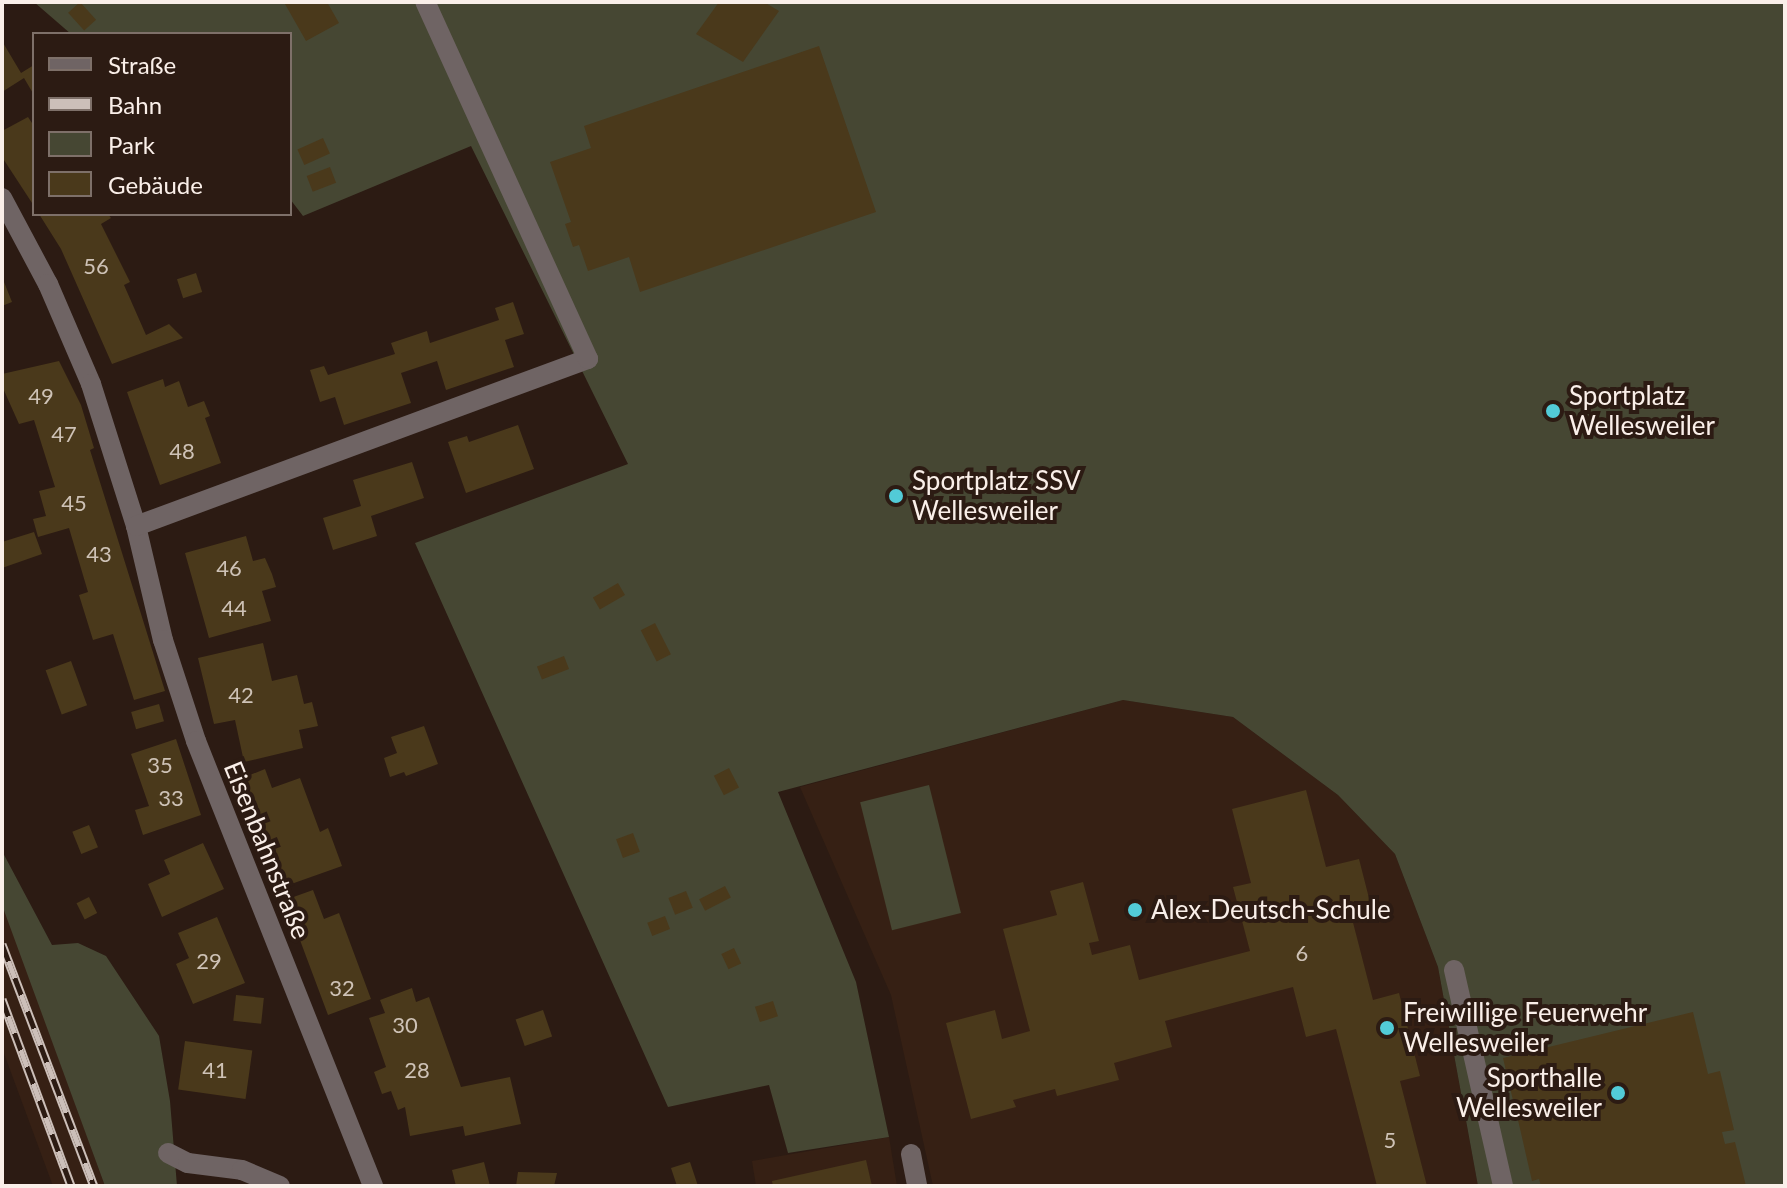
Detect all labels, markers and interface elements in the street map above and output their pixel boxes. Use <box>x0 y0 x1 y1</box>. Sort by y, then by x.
legend <box>32 32 292 216</box>
text: Straße <box>108 50 176 79</box>
text: Bahn <box>108 90 162 119</box>
text: Park <box>108 130 155 159</box>
text: Gebäude <box>108 170 203 199</box>
house number: 56 <box>83 253 109 279</box>
place label: Sportplatz Wellesweiler <box>1569 380 1715 442</box>
house number: 49 <box>28 383 54 409</box>
marker: Sportplatz Wellesweiler <box>1544 402 1562 420</box>
house number: 47 <box>51 421 77 447</box>
house number: 48 <box>169 438 195 464</box>
place label: Sportplatz SSV Wellesweiler <box>912 465 1081 526</box>
marker: Sportplatz SSV Wellesweiler <box>887 487 905 505</box>
house number: 45 <box>61 490 87 516</box>
house number: 43 <box>86 541 112 567</box>
house number: 46 <box>216 555 242 581</box>
house number: 44 <box>221 595 247 621</box>
house number: 42 <box>228 682 254 708</box>
house number: 35 <box>147 752 173 778</box>
street label: Eisenbahnstraße <box>217 757 317 943</box>
house number: 33 <box>158 785 184 811</box>
place label: Alex-Deutsch-Schule <box>1151 894 1391 926</box>
marker: Alex-Deutsch-Schule <box>1126 901 1144 919</box>
house number: 6 <box>1296 940 1308 966</box>
house number: 29 <box>196 948 222 974</box>
house number: 32 <box>329 975 355 1001</box>
place label: Freiwillige Feuerwehr Wellesweiler <box>1403 997 1647 1058</box>
house number: 30 <box>392 1012 418 1038</box>
marker: Freiwillige Feuerwehr Wellesweiler <box>1378 1019 1396 1037</box>
house number: 41 <box>202 1057 228 1083</box>
house number: 28 <box>404 1057 430 1083</box>
place label: Sporthalle Wellesweiler <box>1456 1062 1602 1124</box>
marker: Sporthalle Wellesweiler <box>1609 1084 1627 1102</box>
house number: 5 <box>1384 1127 1396 1153</box>

